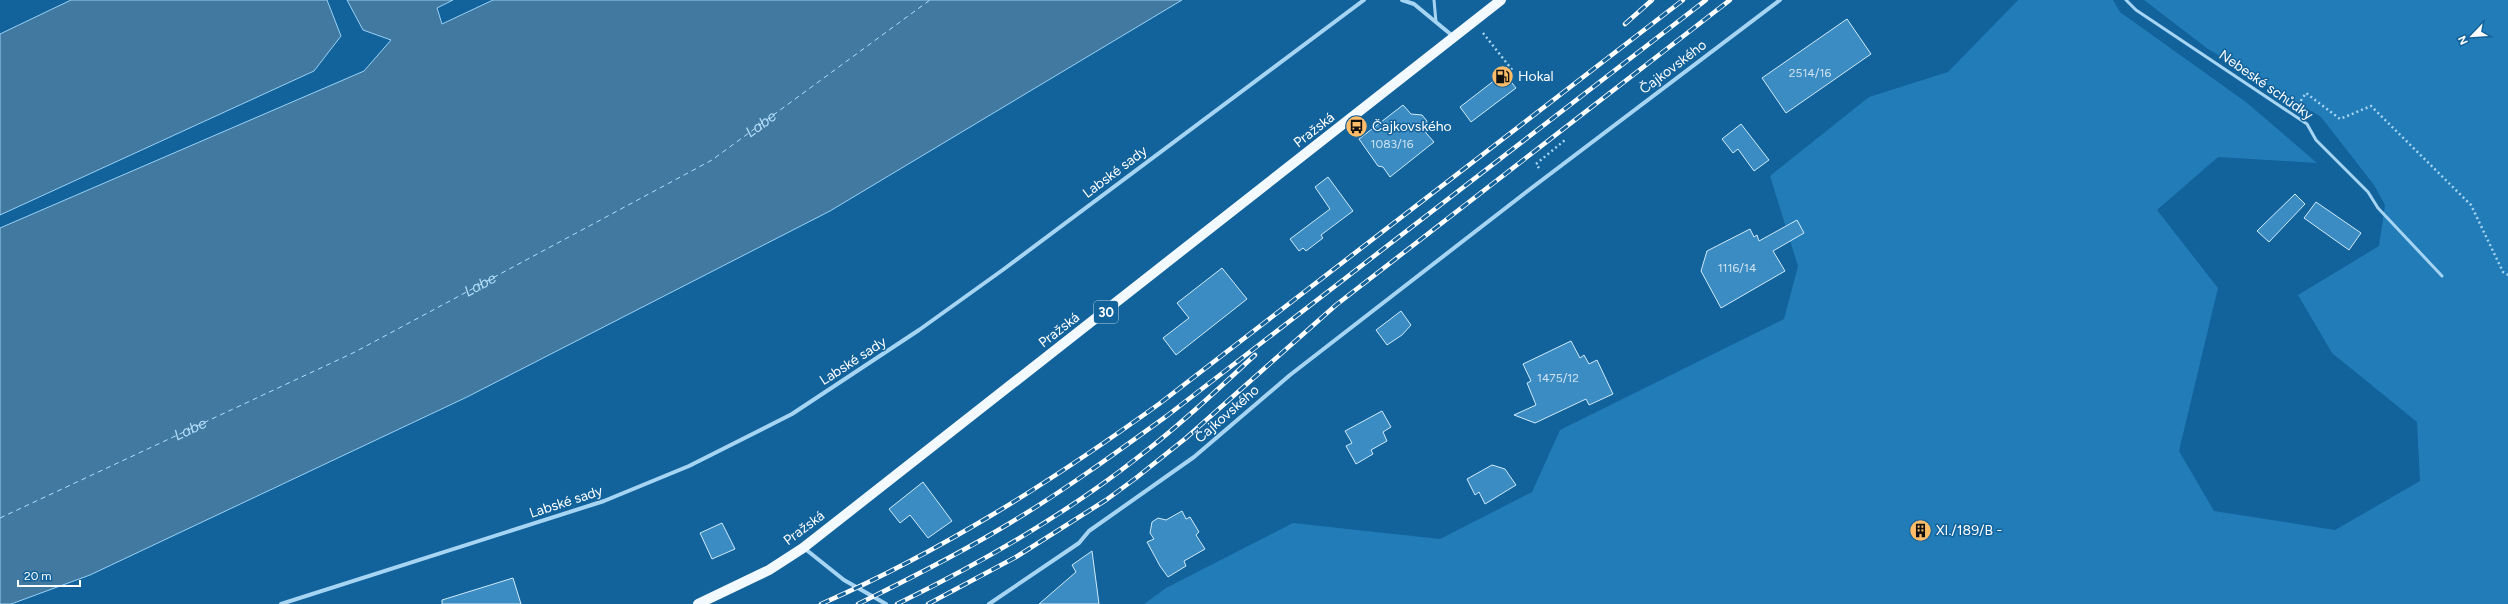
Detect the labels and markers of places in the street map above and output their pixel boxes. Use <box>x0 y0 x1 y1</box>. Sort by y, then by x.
fuel station icon: Hokal <box>1489 63 1515 89</box>
place label: Hokal <box>1518 68 1554 85</box>
bus stop icon: Čajkovského <box>1344 113 1370 139</box>
place label: Čajkovského <box>1372 118 1452 135</box>
building icon: XI./189/B - <box>1907 517 1933 543</box>
place label: XI./189/B - <box>1936 522 2003 539</box>

